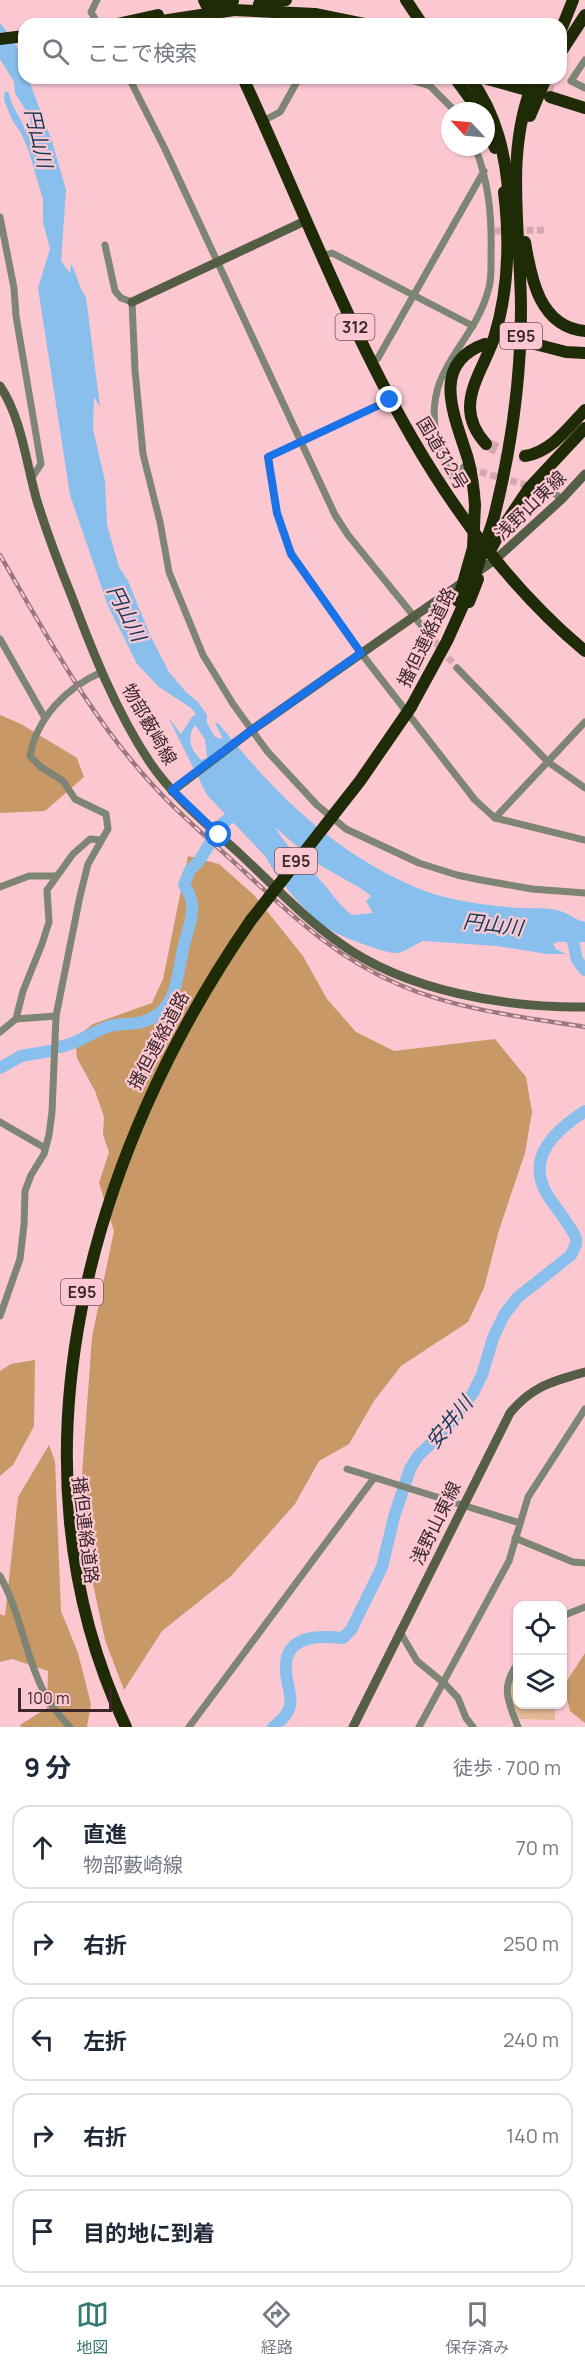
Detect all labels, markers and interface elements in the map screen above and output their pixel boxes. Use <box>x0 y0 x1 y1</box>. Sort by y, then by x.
search box <box>18 18 567 84</box>
icon: search <box>39 35 72 68</box>
text: ここで検索 <box>87 38 197 68</box>
north arrow <box>441 102 495 156</box>
water label: 円山川 <box>19 106 59 172</box>
road number: 312 <box>336 314 374 340</box>
road number: E95 <box>500 323 542 349</box>
route end <box>376 386 402 412</box>
street label: 国道312号 <box>412 412 474 494</box>
street label: 浅野山東線 <box>489 465 571 545</box>
water label: 円山川 <box>101 580 154 648</box>
street label: 播但連絡道路 <box>392 583 460 691</box>
street label: 物部藪崎線 <box>117 679 183 769</box>
route start <box>205 821 231 847</box>
road number: E95 <box>275 848 317 874</box>
water label: 円山川 <box>462 907 526 941</box>
street label: 播但連絡道路 <box>122 987 194 1093</box>
road number: E95 <box>61 1279 103 1305</box>
water label: 安井川 <box>420 1389 480 1454</box>
street label: 播但連絡道路 <box>68 1475 104 1585</box>
street label: 浅野山東線 <box>404 1477 466 1569</box>
map controls <box>513 1601 567 1709</box>
button: locate <box>513 1601 567 1655</box>
button: layers <box>513 1655 567 1709</box>
scale bar <box>18 1685 112 1712</box>
text: 100 m <box>27 1687 70 1709</box>
text: 9 分 <box>24 1749 71 1785</box>
text: 徒歩 · 700 m <box>453 1754 561 1781</box>
text: 直進 <box>83 1819 127 1849</box>
icon: ahead <box>26 1831 59 1864</box>
text: 70 m <box>516 1834 559 1861</box>
text: 物部藪崎線 <box>83 1851 183 1878</box>
icon: right <box>26 1927 59 1960</box>
text: 右折 <box>83 1930 127 1960</box>
text: 250 m <box>503 1930 559 1957</box>
icon: left <box>26 2023 59 2056</box>
text: 左折 <box>83 2026 127 2056</box>
text: 240 m <box>503 2026 559 2053</box>
icon: right <box>26 2119 59 2152</box>
text: 右折 <box>83 2122 127 2152</box>
text: 140 m <box>506 2122 559 2149</box>
icon: arrive <box>26 2215 59 2248</box>
text: 目的地に到着 <box>83 2218 215 2248</box>
tab: 地図 <box>76 2298 109 2358</box>
tab: 経路 <box>260 2298 293 2358</box>
tab: 保存済み <box>445 2298 509 2358</box>

